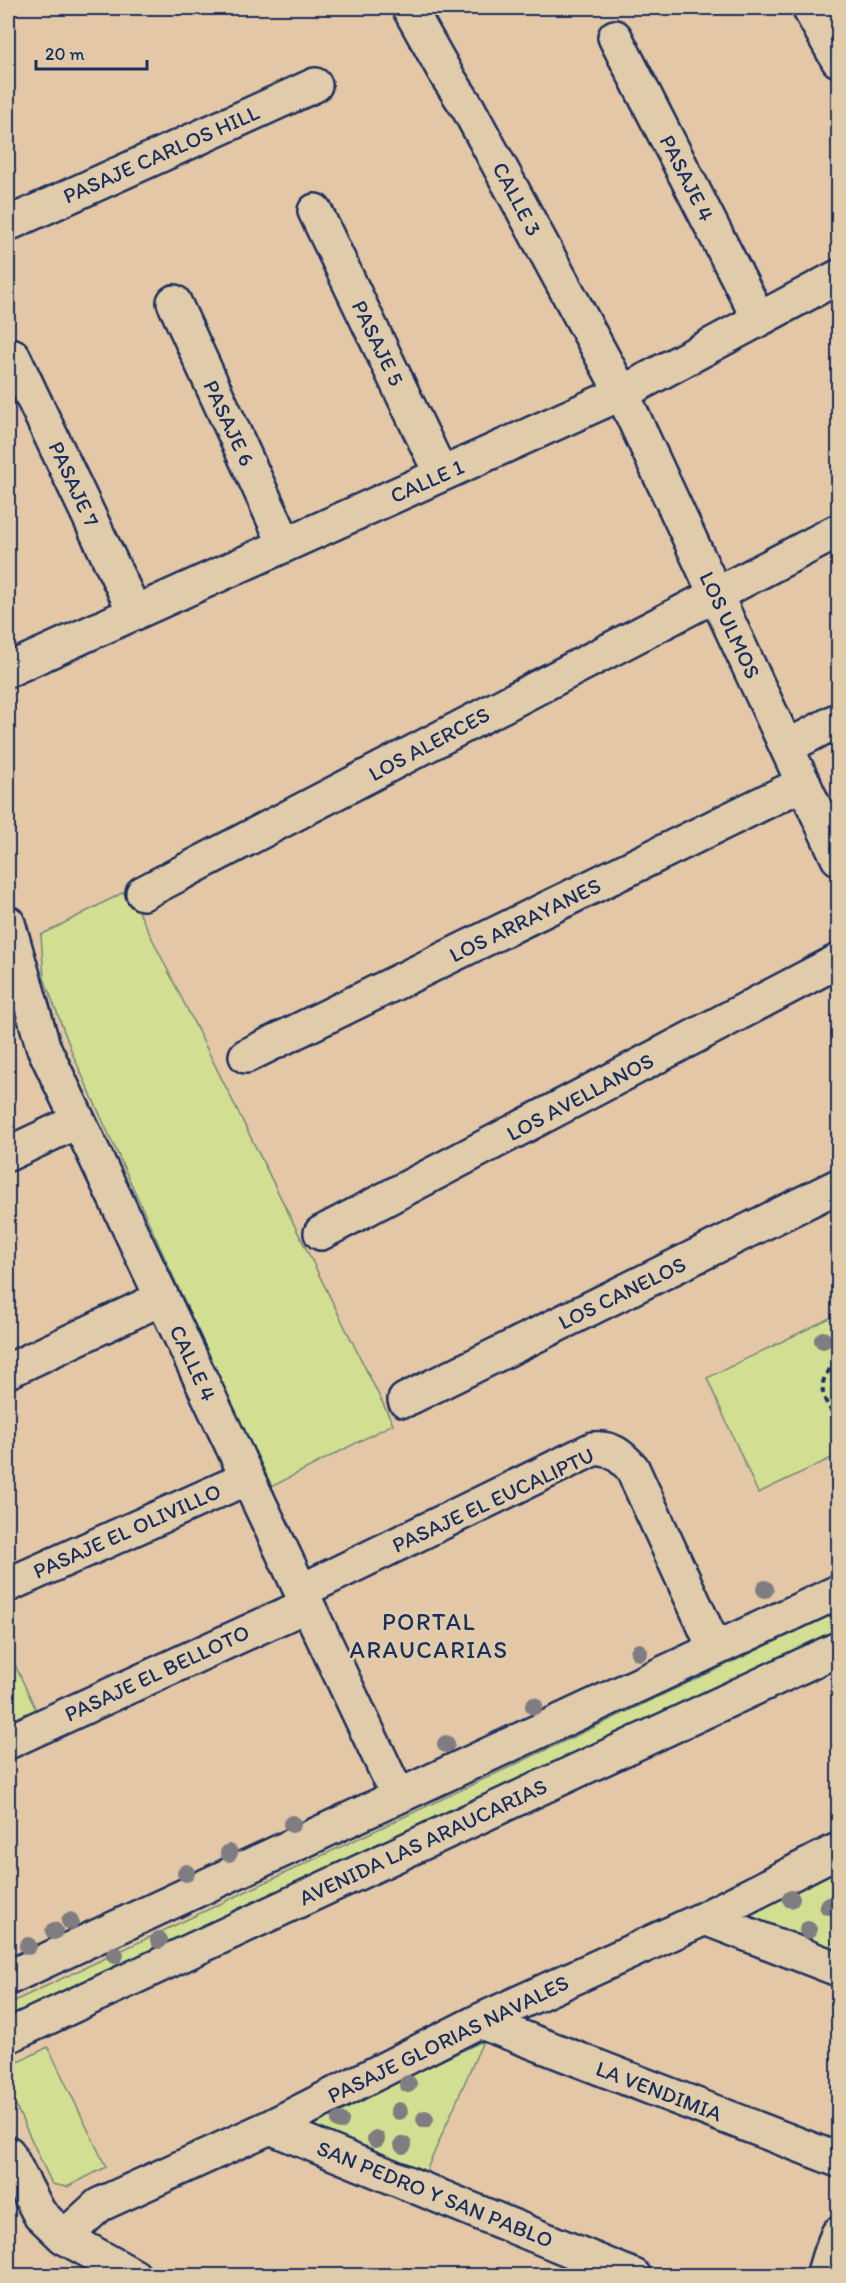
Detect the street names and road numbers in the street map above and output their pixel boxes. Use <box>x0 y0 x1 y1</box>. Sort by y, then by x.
street label: PASAJE CARLOS HILL <box>59 99 263 209</box>
street label: PASAJE 4 <box>654 130 720 226</box>
street label: CALLE 3 <box>486 157 548 241</box>
street label: PASAJE 5 <box>346 296 410 390</box>
street label: PASAJE 6 <box>197 376 261 470</box>
street label: PASAJE 7 <box>42 437 106 531</box>
street label: CALLE 1 <box>386 453 468 509</box>
street label: LOS ULMOS <box>693 567 767 683</box>
street label: LOS ALERCES <box>364 701 494 787</box>
street label: LOS ARRAYANES <box>445 872 605 968</box>
street label: LOS AVELLANOS <box>502 1047 658 1147</box>
street label: LOS CANELOS <box>554 1250 690 1336</box>
street label: CALLE 4 <box>164 1321 222 1405</box>
street label: PASAJE EL EUCALIPTU <box>388 1441 598 1559</box>
street label: PASAJE EL OLIVILLO <box>29 1477 225 1585</box>
street label: PASAJE EL BELLOTO <box>60 1618 254 1728</box>
street label: AVENIDA LAS ARAUCARIAS <box>295 1773 551 1911</box>
street label: PASAJE GLORIAS NAVALES <box>323 1969 573 2109</box>
street label: LA VENDIMIA <box>592 2055 726 2127</box>
street label: SAN PEDRO Y SAN PABLO <box>313 2134 557 2254</box>

